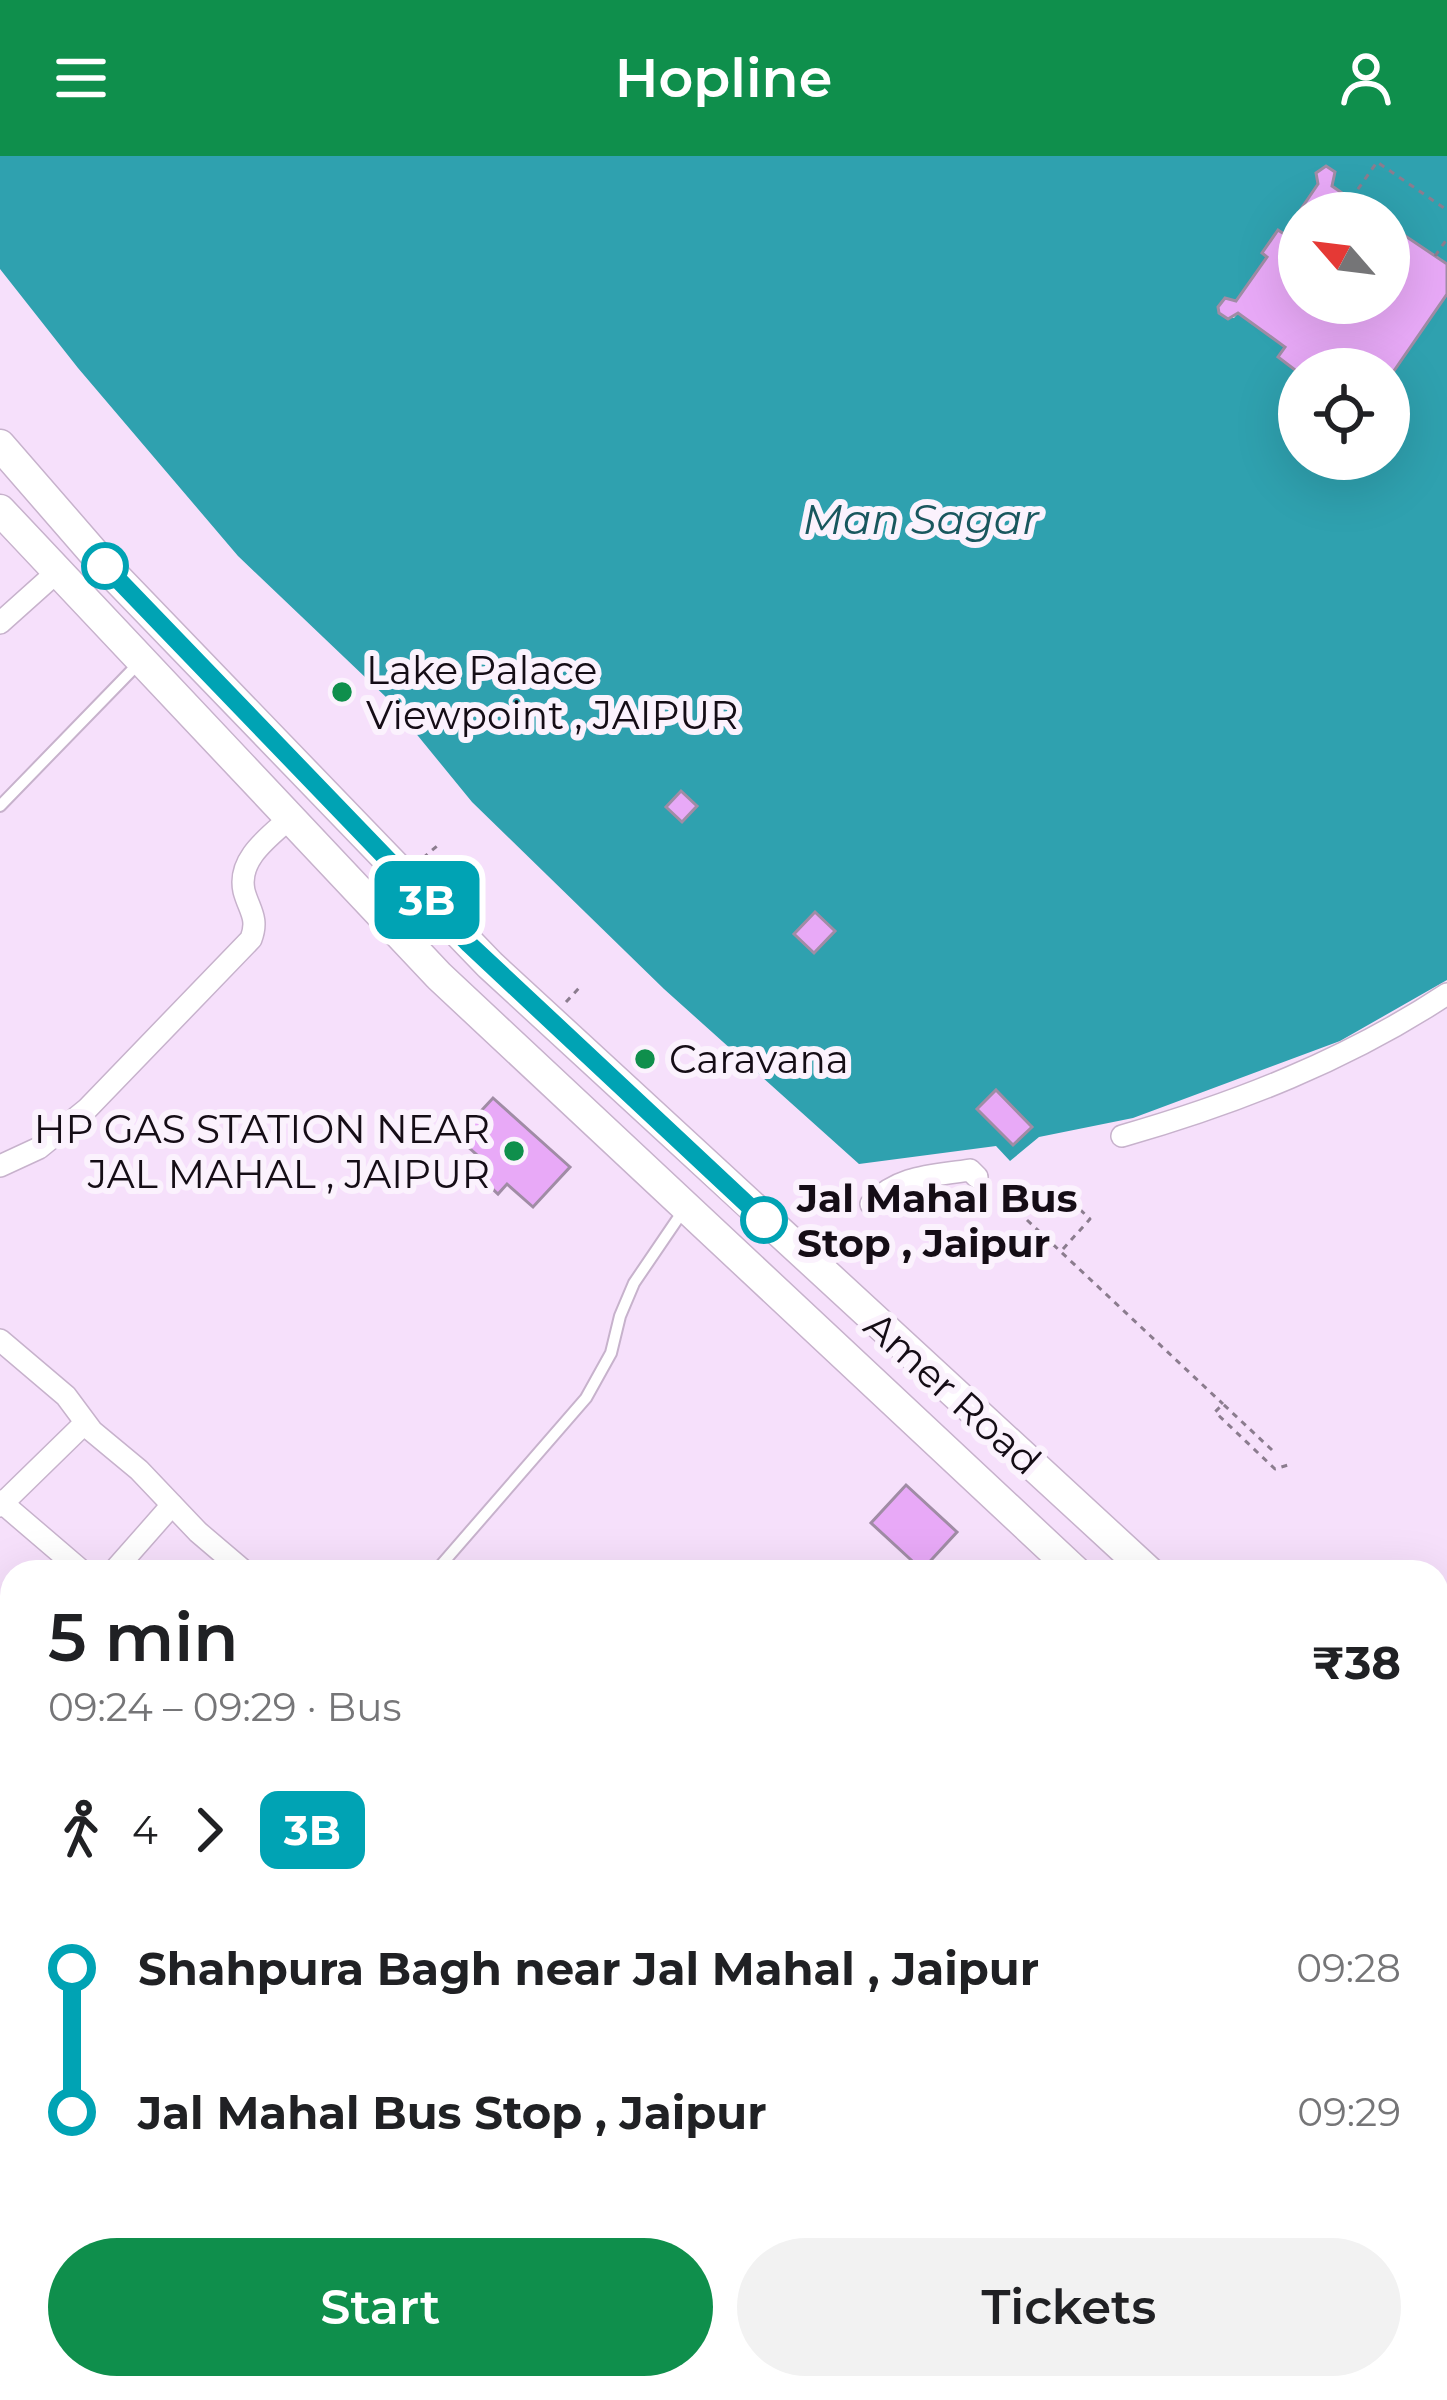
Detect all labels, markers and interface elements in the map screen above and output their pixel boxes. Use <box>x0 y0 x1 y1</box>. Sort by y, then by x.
icon: menu <box>48 45 114 111</box>
text: Hopline <box>615 45 832 111</box>
icon: person <box>1333 45 1399 111</box>
north arrow <box>1278 192 1410 324</box>
map controls <box>1278 192 1410 480</box>
button: locate <box>1278 348 1410 480</box>
water label: Man Sagar <box>803 493 1040 545</box>
unlabelled marker <box>83 544 127 588</box>
place label: Lake Palace Viewpoint , JAIPUR <box>366 646 738 739</box>
marker: Lake Palace Viewpoint , JAIPUR <box>329 679 355 705</box>
line badge: 3B <box>373 861 481 939</box>
text: 3B <box>399 874 456 926</box>
place label: Caravana <box>669 1035 849 1083</box>
marker: Caravana <box>632 1046 658 1072</box>
place label: HP GAS STATION NEAR JAL MAHAL , JAIPUR <box>34 1105 490 1198</box>
marker: HP GAS STATION NEAR JAL MAHAL , JAIPUR <box>501 1138 527 1164</box>
place label: Jal Mahal Bus Stop , Jaipur <box>796 1174 1077 1267</box>
marker: Jal Mahal Bus Stop , Jaipur <box>742 1198 786 1242</box>
street label: Amer Road <box>855 1301 1051 1485</box>
text: 5 min <box>48 1597 239 1678</box>
text: ₹38 <box>1312 1635 1401 1690</box>
text: 09:24 – 09:29 · Bus <box>48 1683 401 1731</box>
icon: walk <box>48 1797 114 1863</box>
icon: forward <box>176 1797 242 1863</box>
text: 3B <box>284 1804 341 1856</box>
text: 4 <box>132 1806 158 1854</box>
text: Shahpura Bagh near Jal Mahal , Jaipur <box>138 1941 1039 1996</box>
text: 09:28 <box>1296 1944 1401 1992</box>
text: Jal Mahal Bus Stop , Jaipur <box>138 2085 767 2140</box>
text: 09:29 <box>1297 2088 1401 2136</box>
button: Start <box>48 2238 713 2376</box>
button: Tickets <box>737 2238 1401 2376</box>

